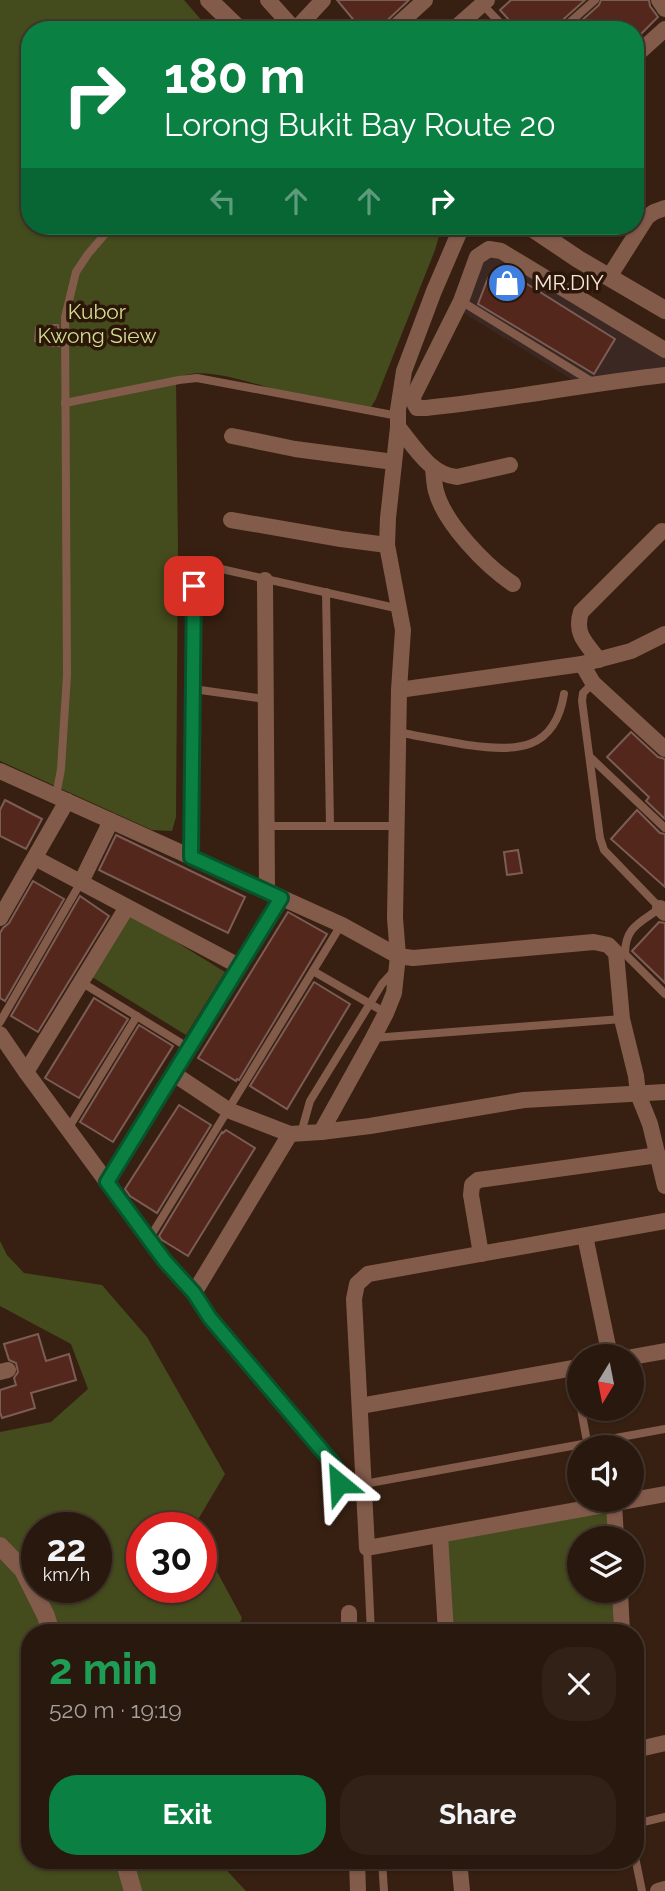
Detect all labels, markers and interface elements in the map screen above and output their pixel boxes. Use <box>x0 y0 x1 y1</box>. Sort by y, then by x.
text: 180 m <box>164 47 305 104</box>
icon: right <box>49 49 140 140</box>
text: Lorong Bukit Bay Route 20 <box>164 106 556 143</box>
icon: left <box>204 182 242 220</box>
icon: ahead <box>277 182 315 220</box>
icon: ahead <box>350 182 388 220</box>
icon: right <box>423 182 461 220</box>
shop icon: MR.DIY <box>486 262 528 304</box>
place label: MR.DIY <box>534 270 604 295</box>
park label: Kubor Kwong Siew <box>38 299 156 348</box>
pin <box>164 556 224 616</box>
icon: arrive <box>175 567 213 605</box>
north arrow <box>567 1344 644 1421</box>
map controls <box>567 1344 644 1603</box>
button: sound <box>567 1435 644 1512</box>
position arrow <box>302 1446 376 1520</box>
speed limit sign: 30 <box>126 1512 217 1603</box>
button: layers <box>567 1526 644 1603</box>
text: 22 <box>47 1528 86 1569</box>
text: km/h <box>43 1564 90 1585</box>
text: 2 min <box>49 1645 158 1694</box>
button: close <box>542 1647 616 1721</box>
text: 520 m · 19:19 <box>49 1696 182 1723</box>
button: Exit <box>49 1775 326 1855</box>
button: Share <box>340 1775 616 1855</box>

